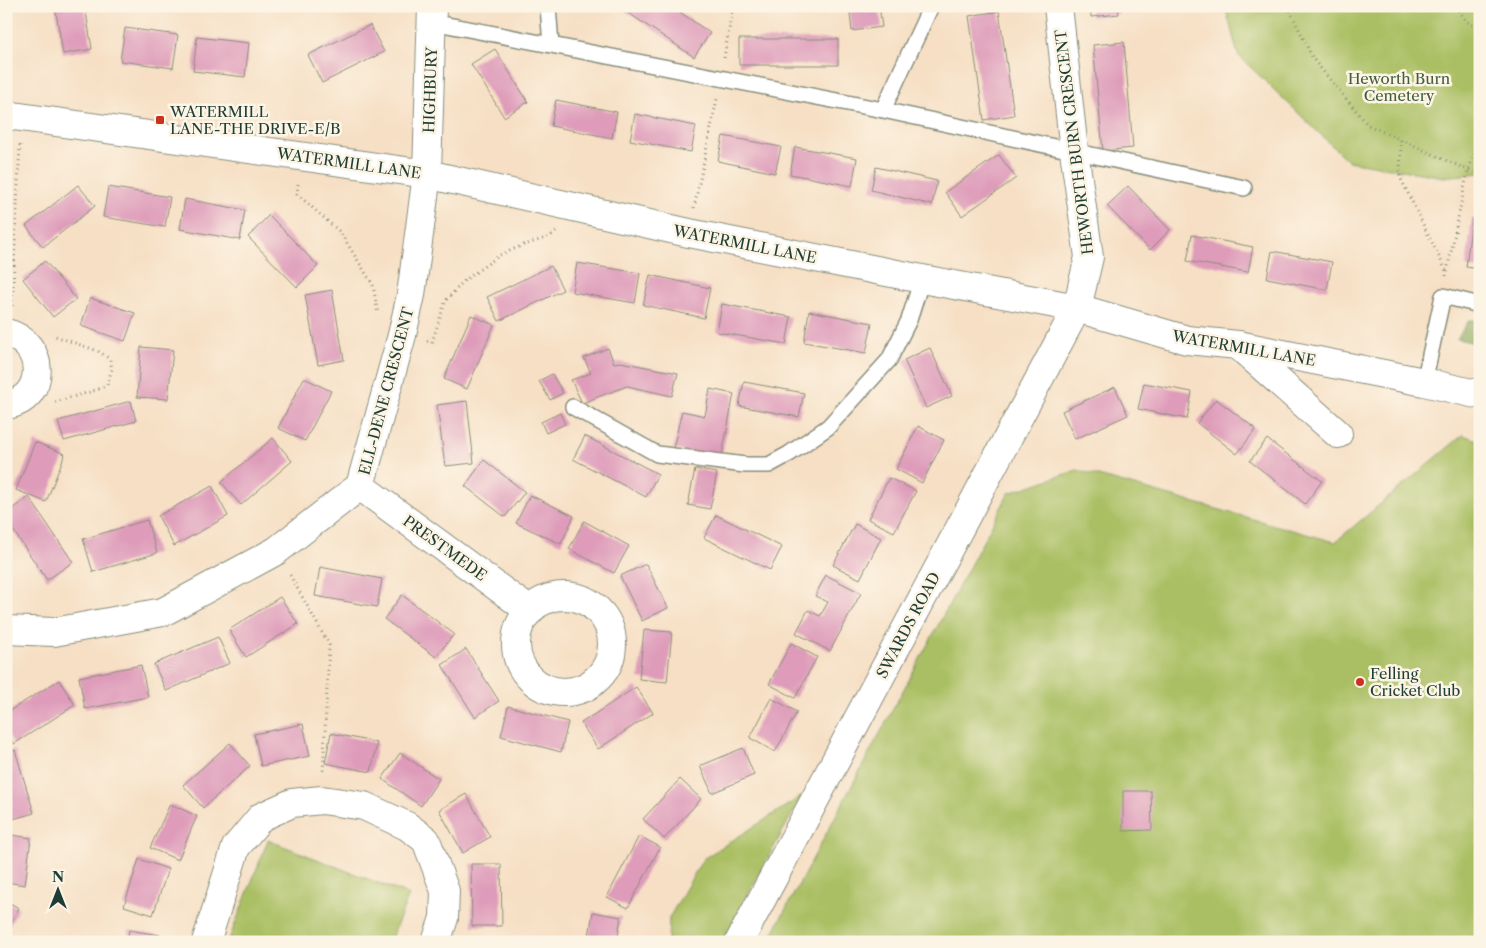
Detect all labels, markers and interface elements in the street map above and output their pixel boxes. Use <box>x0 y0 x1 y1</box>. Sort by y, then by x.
street label: HEWORTH BURN CRESCENT <box>1051 27 1097 256</box>
street label: HIGHBURY <box>419 46 441 133</box>
park label: Heworth Burn Cemetery <box>1348 69 1451 105</box>
place label: WATERMILL LANE-THE DRIVE-E/B <box>169 102 341 138</box>
marker: WATERMILL LANE-THE DRIVE-E/B <box>154 114 166 126</box>
street label: WATERMILL LANE <box>275 143 422 183</box>
street label: WATERMILL LANE <box>671 221 818 267</box>
street label: ELL-DENE CRESCENT <box>354 304 418 477</box>
street label: WATERMILL LANE <box>1170 326 1317 370</box>
street label: PRESTMEDE <box>399 511 491 585</box>
street label: SWARDS ROAD <box>872 569 944 681</box>
place label: Felling Cricket Club <box>1370 664 1460 700</box>
marker: Felling Cricket Club <box>1354 676 1366 688</box>
north arrow <box>32 866 82 916</box>
text: N <box>52 868 64 886</box>

